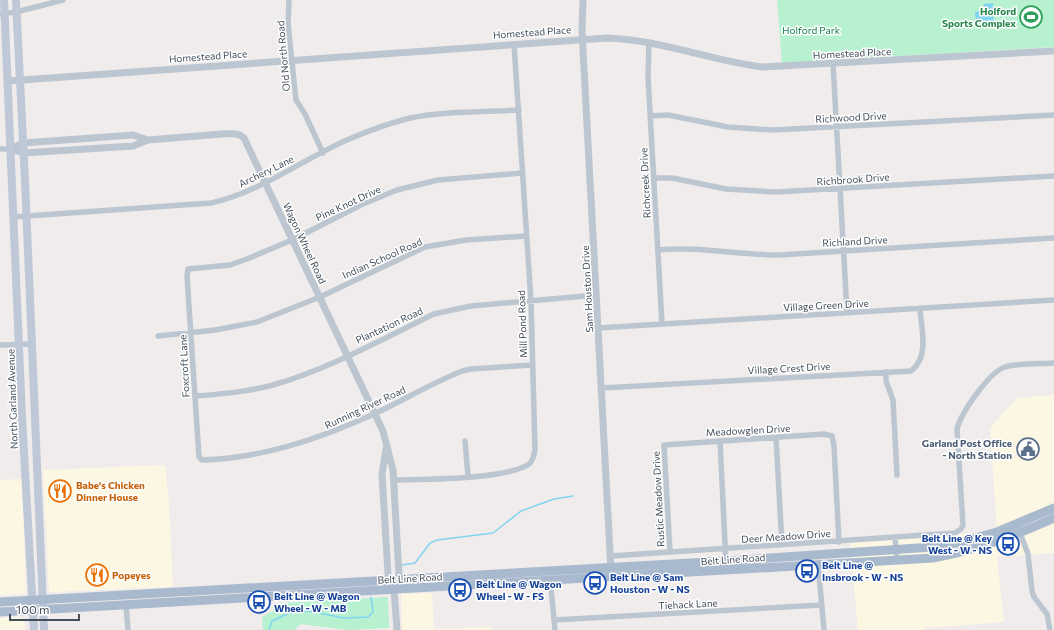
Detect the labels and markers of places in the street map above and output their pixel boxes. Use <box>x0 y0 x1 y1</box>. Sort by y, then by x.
sports icon: Holford Sports Complex <box>1018 4 1044 30</box>
place label: Holford Sports Complex <box>942 5 1016 29</box>
public building icon: Garland Post Office - North Station <box>1015 436 1041 462</box>
place label: Garland Post Office - North Station <box>922 437 1012 461</box>
restaurant icon: Babe's Chicken Dinner House <box>47 478 73 504</box>
place label: Babe's Chicken Dinner House <box>76 479 145 503</box>
bus stop icon: Belt Line @ Key West - W - NS <box>995 531 1021 557</box>
place label: Belt Line @ Key West - W - NS <box>922 532 993 556</box>
bus stop icon: Belt Line @ Insbrook - W - NS <box>794 558 820 584</box>
place label: Belt Line @ Insbrook - W - NS <box>822 559 903 583</box>
restaurant icon: Popeyes <box>84 562 110 588</box>
place label: Popeyes <box>112 569 151 581</box>
bus stop icon: Belt Line @ Sam Houston - W - NS <box>582 570 608 596</box>
place label: Belt Line @ Sam Houston - W - NS <box>610 571 690 595</box>
bus stop icon: Belt Line @ Wagon Wheel - W - FS <box>447 577 473 603</box>
place label: Belt Line @ Wagon Wheel - W - FS <box>476 578 562 602</box>
bus stop icon: Belt Line @ Wagon Wheel - W - MB <box>246 589 272 615</box>
place label: Belt Line @ Wagon Wheel - W - MB <box>274 590 360 614</box>

